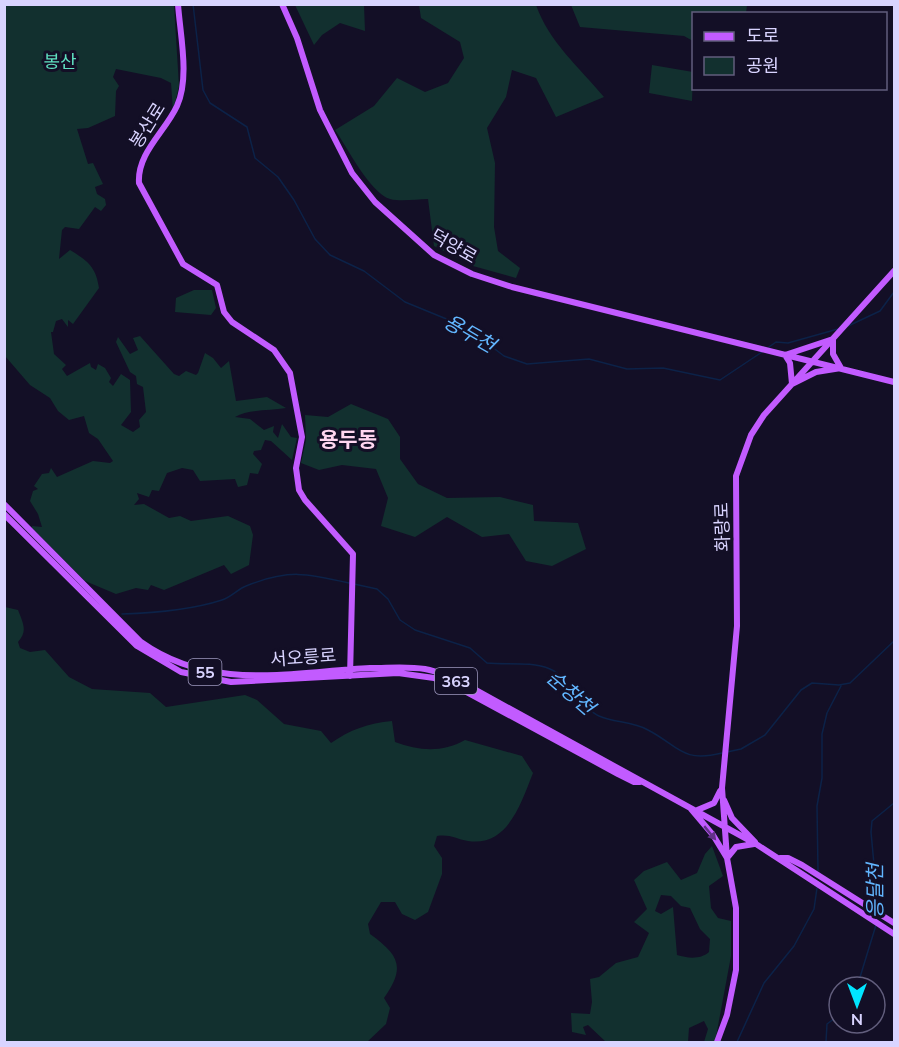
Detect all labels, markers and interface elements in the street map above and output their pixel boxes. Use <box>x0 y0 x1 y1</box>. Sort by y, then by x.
legend <box>692 12 887 90</box>
text: 도로 <box>746 24 779 47</box>
park label: 봉산 <box>43 50 77 73</box>
text: 공원 <box>746 54 779 77</box>
street label: 봉산로 <box>124 98 170 152</box>
street label: 덕양로 <box>427 224 481 268</box>
water label: 용두천 <box>440 308 502 359</box>
district label: 용두동 <box>319 426 377 452</box>
street label: 화랑로 <box>710 502 734 552</box>
street label: 서오릉로 <box>269 643 337 671</box>
road number: 55 <box>188 659 222 685</box>
water label: 순창천 <box>542 664 602 721</box>
road number: 363 <box>435 668 477 694</box>
one-way arrow <box>703 825 716 841</box>
water label: 응달천 <box>862 861 887 919</box>
north arrow <box>827 975 887 1035</box>
text: N <box>851 1010 863 1030</box>

